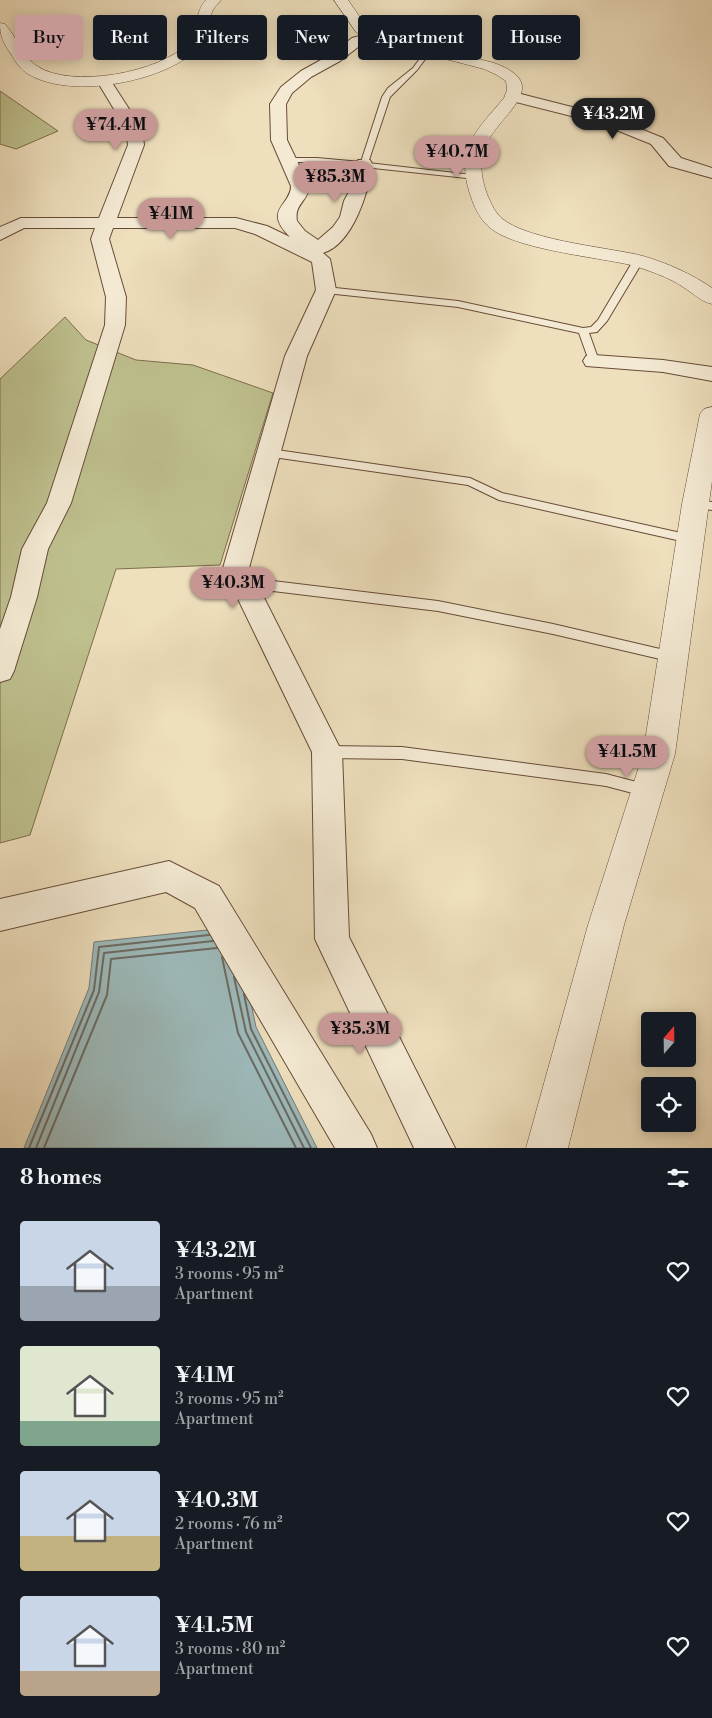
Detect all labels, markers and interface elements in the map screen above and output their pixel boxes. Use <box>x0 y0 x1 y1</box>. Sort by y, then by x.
chip: Buy <box>15 15 83 60</box>
chip: Rent <box>93 15 167 60</box>
chip: Filters <box>177 15 267 60</box>
chip: New <box>277 15 348 60</box>
chip: Apartment <box>358 15 482 60</box>
chip: House <box>492 15 580 60</box>
pin: ¥43.2M <box>572 98 654 140</box>
text: ¥43.2M <box>582 104 644 124</box>
pin: ¥74.4M <box>75 108 157 151</box>
text: ¥74.4M <box>85 115 147 135</box>
pin: ¥40.7M <box>416 136 498 178</box>
text: ¥40.7M <box>425 142 489 162</box>
pin: ¥85.3M <box>294 160 376 203</box>
text: ¥85.3M <box>304 167 366 187</box>
pin: ¥41M <box>141 198 201 240</box>
text: ¥41M <box>148 204 194 224</box>
pin: ¥40.3M <box>192 566 274 609</box>
text: ¥40.3M <box>201 573 265 593</box>
pin: ¥41.5M <box>586 736 668 778</box>
text: ¥41.5M <box>597 742 657 762</box>
pin: ¥35.3M <box>319 1012 401 1055</box>
north arrow <box>641 1012 696 1068</box>
map controls <box>641 1012 696 1132</box>
text: ¥35.3M <box>330 1019 390 1039</box>
button: locate <box>641 1077 696 1132</box>
icon: filters <box>664 1164 692 1192</box>
text: 8 homes <box>20 1165 102 1191</box>
text: ¥43.2M <box>175 1238 256 1264</box>
icon: home <box>60 1241 120 1301</box>
icon: heart <box>664 1257 692 1285</box>
text: 3 rooms · 95 m² <box>175 1264 284 1284</box>
text: Apartment <box>175 1284 254 1304</box>
text: ¥41M <box>175 1363 234 1389</box>
icon: home <box>60 1366 120 1426</box>
icon: heart <box>664 1382 692 1410</box>
text: 3 rooms · 95 m² <box>175 1389 284 1409</box>
text: Apartment <box>175 1409 254 1429</box>
text: ¥40.3M <box>175 1488 258 1514</box>
icon: home <box>60 1491 120 1551</box>
icon: heart <box>664 1507 692 1535</box>
text: 2 rooms · 76 m² <box>175 1514 283 1534</box>
text: Apartment <box>175 1534 254 1554</box>
text: ¥41.5M <box>175 1613 253 1639</box>
icon: home <box>60 1616 120 1676</box>
icon: heart <box>664 1632 692 1660</box>
text: 3 rooms · 80 m² <box>175 1639 285 1659</box>
text: Apartment <box>175 1659 254 1679</box>

